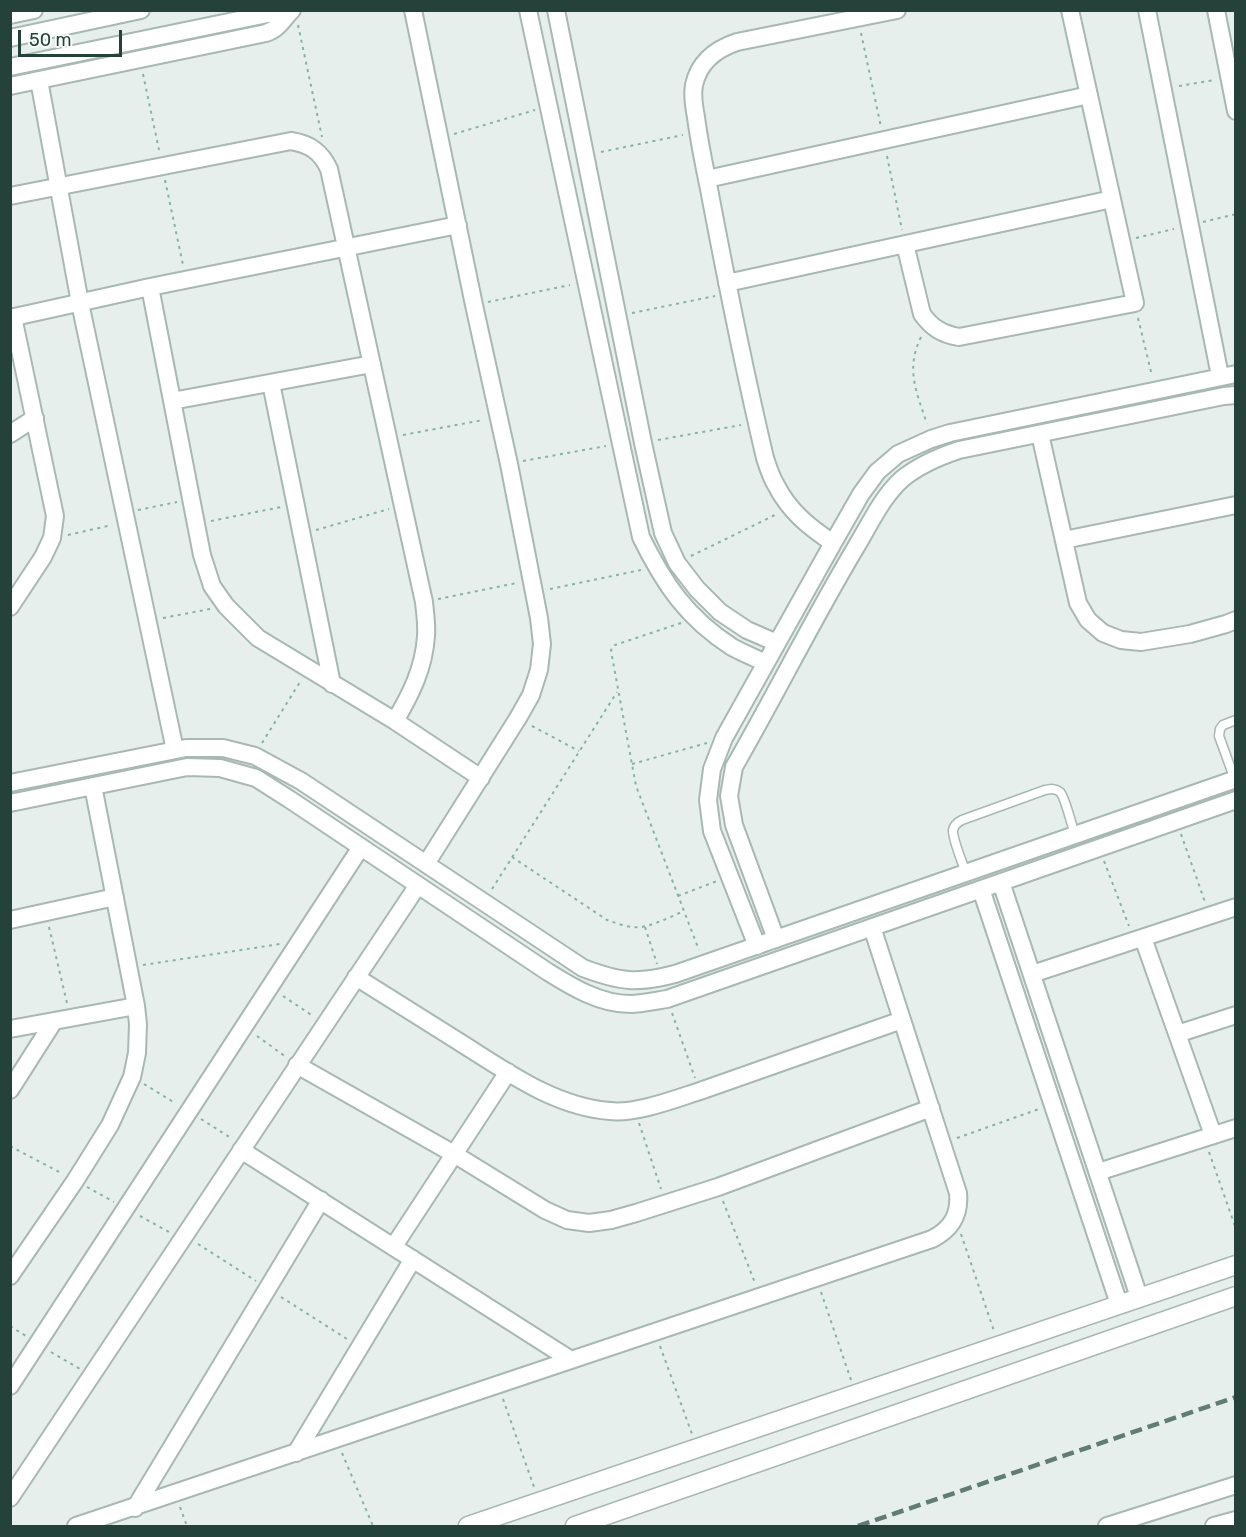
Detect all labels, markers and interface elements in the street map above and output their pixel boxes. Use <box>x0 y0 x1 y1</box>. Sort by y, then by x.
scale bar <box>21 18 124 56</box>
text: 50 m <box>29 29 72 51</box>

